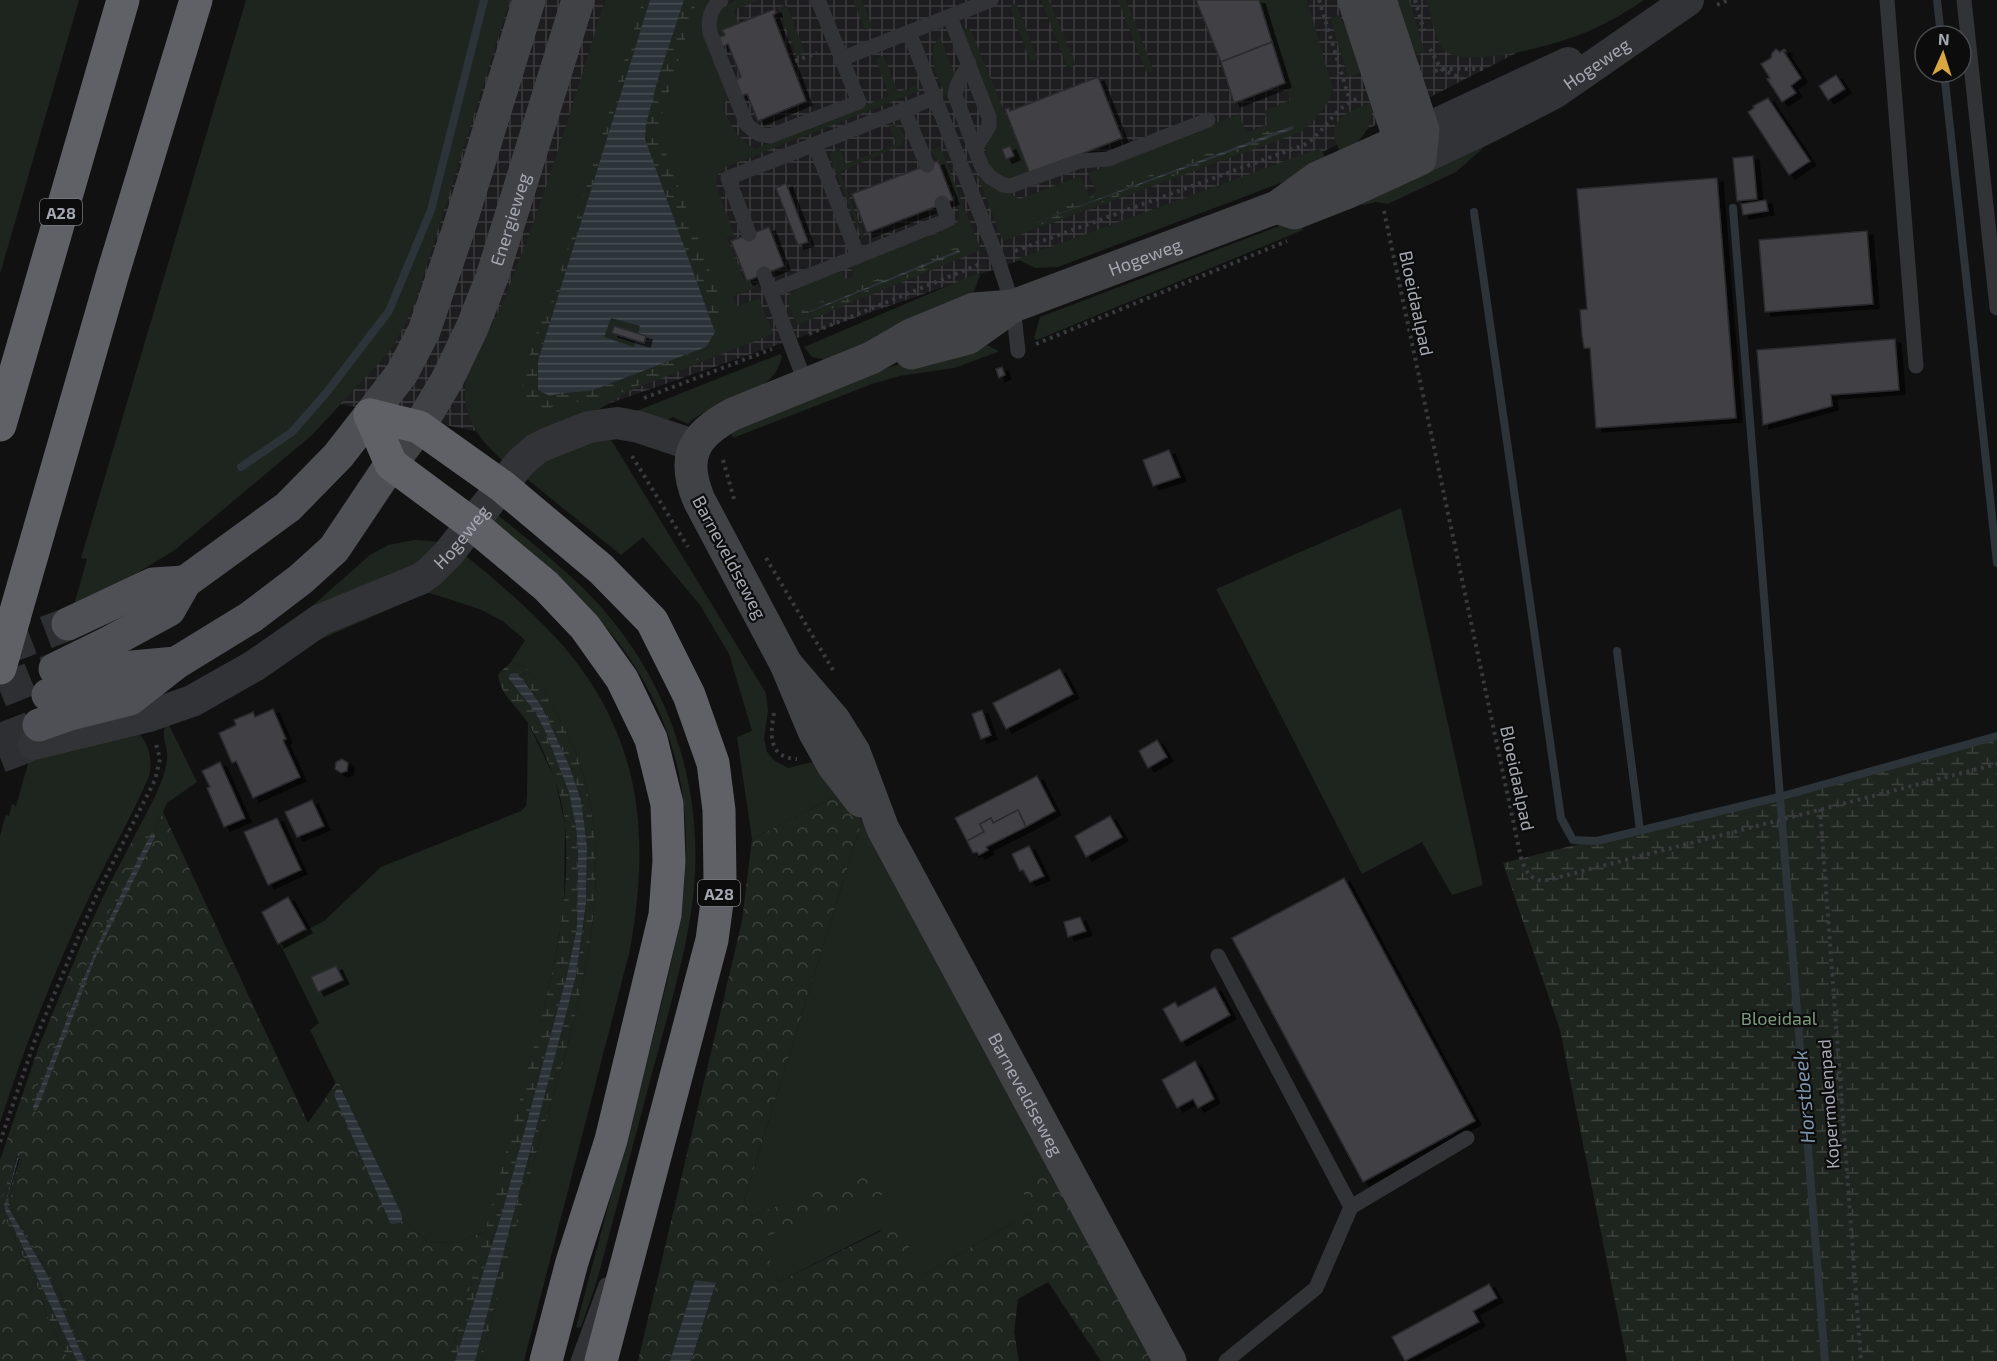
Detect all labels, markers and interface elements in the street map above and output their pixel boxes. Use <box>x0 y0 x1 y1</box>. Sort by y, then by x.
north arrow <box>1913 24 1973 84</box>
text: N <box>1938 29 1950 48</box>
street label: Hogeweg <box>1559 33 1634 94</box>
street label: Energieweg <box>485 170 535 268</box>
road number: A28 <box>40 199 82 225</box>
street label: Hogeweg <box>1105 233 1185 280</box>
street label: Bloeidaalpad <box>1395 248 1439 358</box>
street label: Barneveldseweg <box>688 492 772 622</box>
street label: Hogeweg <box>429 500 494 573</box>
street label: Bloeidaalpad <box>1496 723 1540 833</box>
road number: A28 <box>698 880 740 906</box>
park label: Bloeidaal <box>1741 1007 1818 1029</box>
street label: Barneveldseweg <box>984 1029 1068 1159</box>
street label: Kopermolenpad <box>1812 1038 1844 1170</box>
water label: Horstbeek <box>1787 1049 1819 1145</box>

